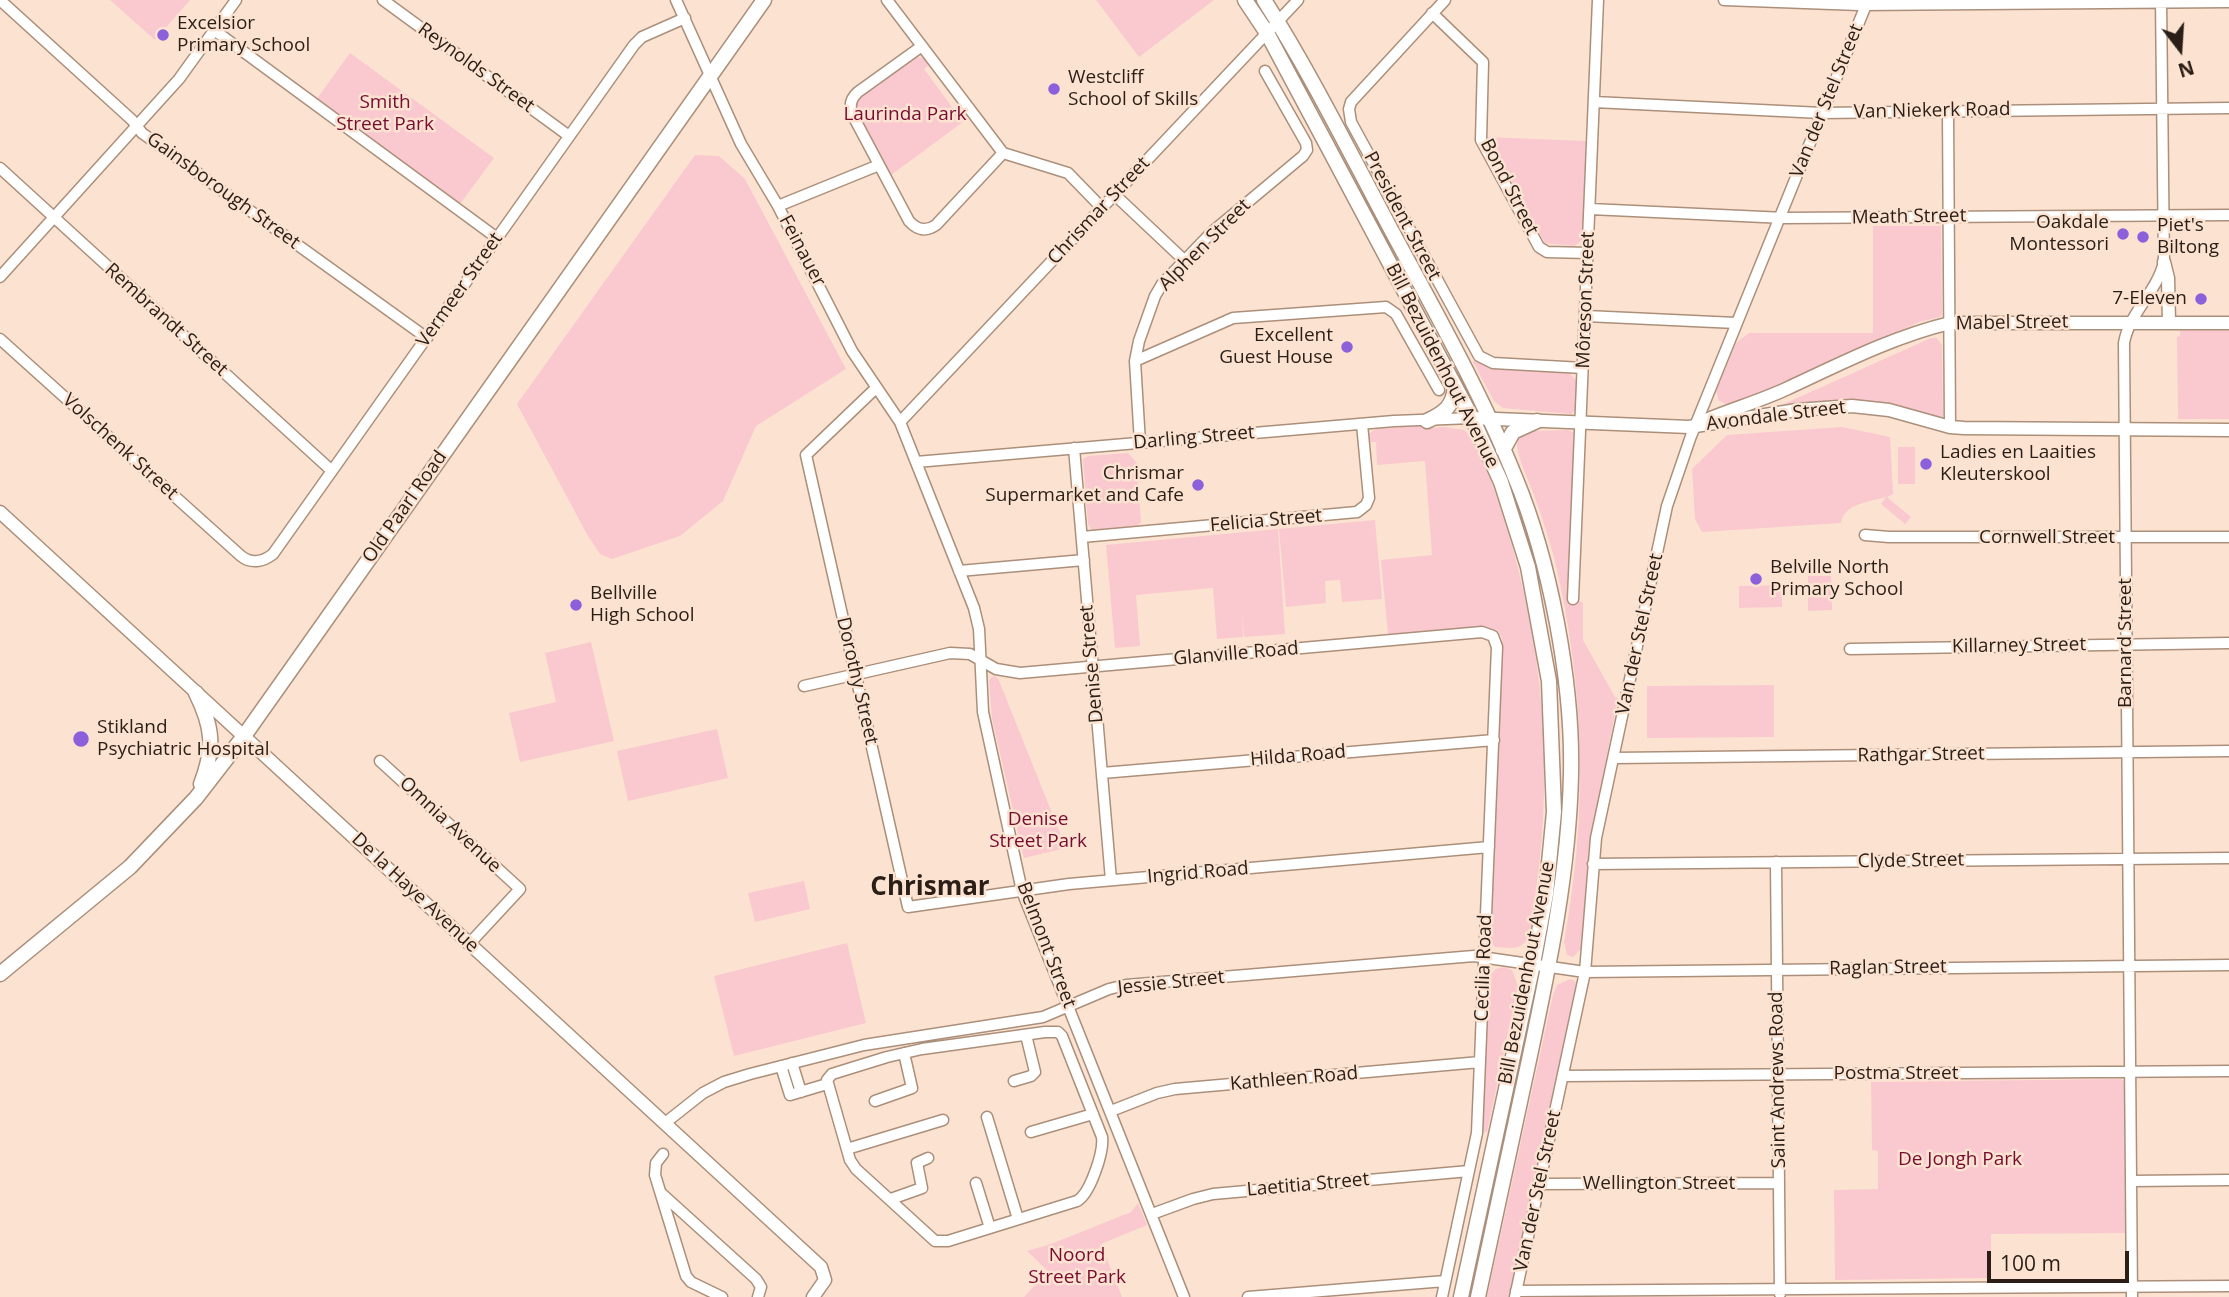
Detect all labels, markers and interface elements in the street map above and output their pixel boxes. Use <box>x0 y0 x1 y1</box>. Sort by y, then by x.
place label: Excelsior Primary School <box>177 13 310 57</box>
north arrow <box>2145 14 2215 84</box>
street label: Reynolds Street <box>413 18 539 118</box>
street label: Van der Stel Street <box>1786 21 1868 181</box>
marker: Excelsior Primary School <box>155 27 171 43</box>
text: N <box>2175 54 2197 84</box>
place label: Westcliff School of Skills <box>1068 67 1198 111</box>
marker: Westcliff School of Skills <box>1046 81 1062 97</box>
park label: Smith Street Park <box>336 92 434 136</box>
street label: Van Niekerk Road <box>1853 98 2011 124</box>
park label: Laurinda Park <box>843 104 967 126</box>
street label: Gainsborough Street <box>142 128 304 254</box>
street label: Bond Street <box>1475 135 1543 239</box>
street label: President Street <box>1358 148 1446 284</box>
street label: Chrismar Street <box>1043 152 1155 270</box>
street label: Alphen Street <box>1154 194 1256 296</box>
street label: Meath Street <box>1851 205 1967 229</box>
street label: Feinauer <box>774 211 830 291</box>
place label: Oakdale Montessori <box>2009 212 2109 256</box>
place label: Piet's Biltong <box>2157 215 2219 259</box>
marker: Oakdale Montessori <box>2115 226 2131 242</box>
street label: Vermeer Street <box>412 228 508 352</box>
marker: Piet's Biltong <box>2135 229 2151 245</box>
street label: Môreson Street <box>1572 231 1600 369</box>
street label: Rembrandt Street <box>100 259 232 381</box>
street label: Bill Bezuidenhout Avenue <box>1380 260 1504 472</box>
place label: 7-Eleven <box>2112 288 2187 310</box>
marker: 7-Eleven <box>2193 291 2209 307</box>
street label: Mabel Street <box>1955 311 2069 335</box>
place label: Excellent Guest House <box>1219 325 1333 369</box>
marker: Excellent Guest House <box>1339 339 1355 355</box>
street label: Volschenk Street <box>58 389 182 505</box>
street label: Avondale Street <box>1705 396 1847 436</box>
street label: Darling Street <box>1132 421 1256 455</box>
place label: Ladies en Laaities Kleuterskool <box>1940 442 2096 486</box>
street label: Old Paarl Road <box>358 447 452 567</box>
marker: Ladies en Laaities Kleuterskool <box>1918 456 1934 472</box>
place label: Chrismar Supermarket and Cafe <box>985 463 1184 507</box>
marker: Chrismar Supermarket and Cafe <box>1190 477 1206 493</box>
street label: Felicia Street <box>1209 505 1323 537</box>
street label: Cornwell Street <box>1979 527 2115 549</box>
street label: Van der Stel Street <box>1612 551 1668 717</box>
place label: Belville North Primary School <box>1770 557 1903 601</box>
marker: Belville North Primary School <box>1748 571 1764 587</box>
street label: Barnard Street <box>2115 578 2137 708</box>
place label: Bellville High School <box>590 583 695 627</box>
marker: Bellville High School <box>568 597 584 613</box>
street label: Denise Street <box>1075 604 1109 724</box>
street label: Dorothy Street <box>831 615 883 747</box>
street label: Killarney Street <box>1952 633 2086 659</box>
street label: Glanville Road <box>1172 637 1300 671</box>
place label: Stikland Psychiatric Hospital <box>97 717 270 761</box>
marker: Stikland Psychiatric Hospital <box>71 729 91 749</box>
street label: Hilda Road <box>1249 740 1347 772</box>
street label: Rathgar Street <box>1857 742 1985 768</box>
street label: Omnia Avenue <box>395 772 505 878</box>
park label: Denise Street Park <box>989 809 1087 853</box>
street label: De la Haye Avenue <box>347 828 483 958</box>
street label: Clyde Street <box>1858 849 1964 873</box>
street label: Ingrid Road <box>1146 857 1250 889</box>
street label: Bill Bezuidenhout Avenue <box>1494 860 1560 1086</box>
district label: Chrismar <box>870 872 990 904</box>
street label: Belmont Street <box>1011 879 1081 1011</box>
street label: Cecilia Road <box>1471 914 1497 1022</box>
street label: Raglan Street <box>1829 956 1947 980</box>
street label: Jessie Street <box>1116 966 1226 1000</box>
street label: Saint Andrews Road <box>1765 991 1791 1169</box>
street label: Kathleen Road <box>1229 1062 1359 1096</box>
street label: Postma Street <box>1834 1063 1958 1085</box>
street label: Van der Stel Street <box>1510 1108 1566 1274</box>
park label: De Jongh Park <box>1898 1149 2022 1171</box>
street label: Laetitia Street <box>1246 1168 1370 1202</box>
street label: Wellington Street <box>1583 1173 1735 1195</box>
scale bar <box>1991 1238 2133 1282</box>
park label: Noord Street Park <box>1028 1245 1126 1289</box>
text: 100 m <box>2000 1249 2061 1277</box>

